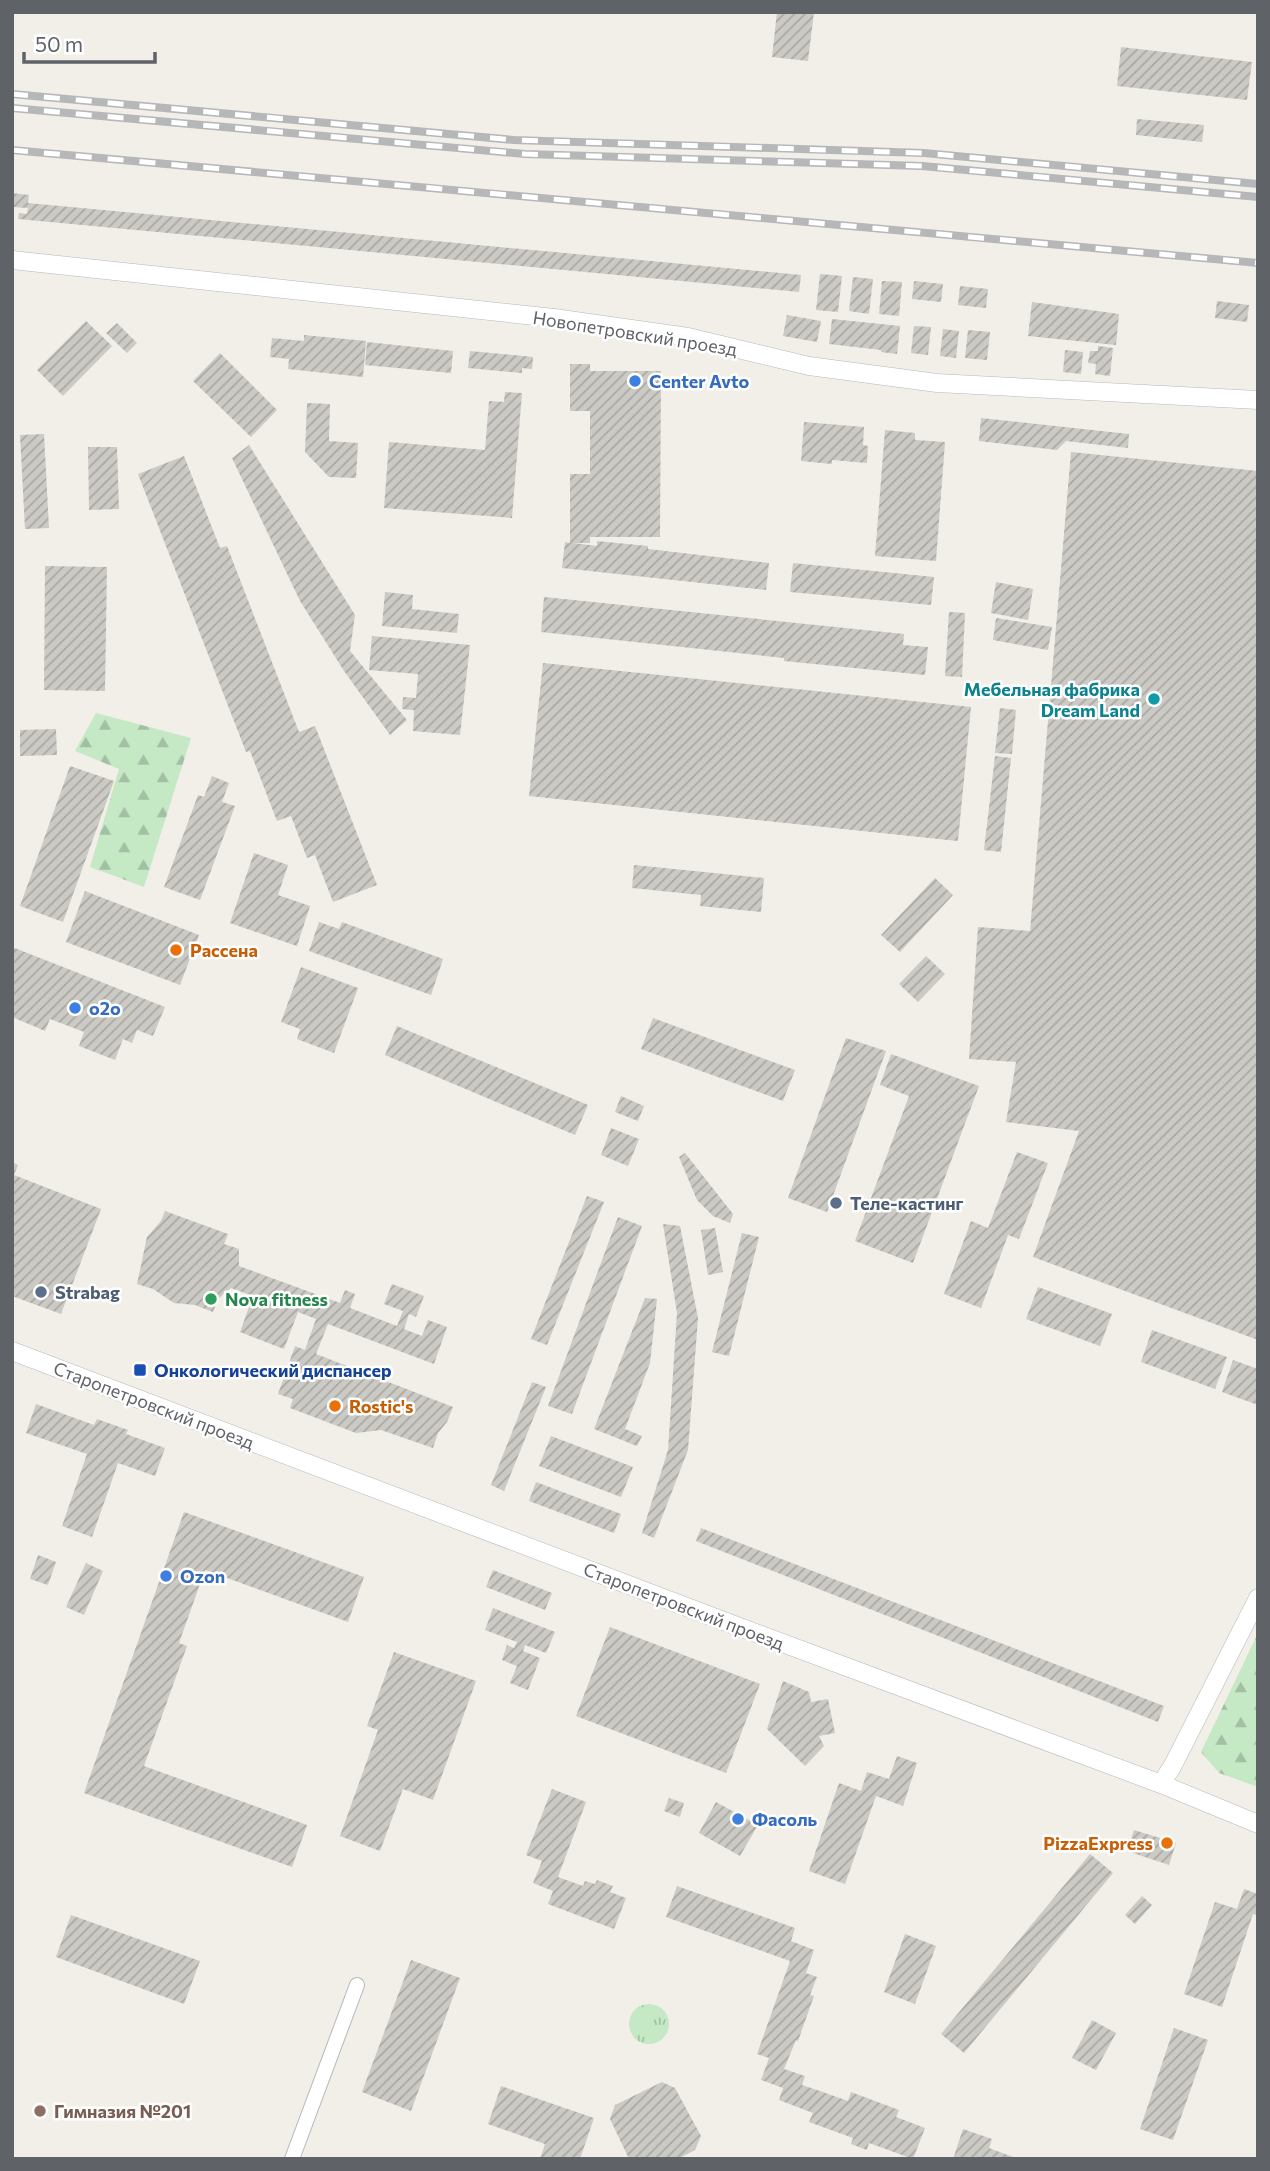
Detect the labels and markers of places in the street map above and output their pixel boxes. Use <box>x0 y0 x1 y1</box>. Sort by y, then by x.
place label: Center Avto <box>649 370 749 392</box>
marker: Center Avto <box>627 373 643 389</box>
place label: Мебельная фабрика Dream Land <box>964 678 1140 721</box>
marker: Мебельная фабрика Dream Land <box>1146 691 1162 707</box>
place label: Рассена <box>190 939 258 961</box>
marker: Рассена <box>168 942 184 958</box>
place label: o2o <box>89 997 121 1019</box>
marker: o2o <box>67 1000 83 1016</box>
place label: Теле-кастинг <box>850 1192 964 1214</box>
marker: Теле-кастинг <box>828 1195 844 1211</box>
place label: Strabag <box>55 1281 120 1303</box>
marker: Strabag <box>33 1284 49 1300</box>
place label: Nova fitness <box>225 1288 328 1310</box>
marker: Nova fitness <box>203 1291 219 1307</box>
place label: Онкологический диспансер <box>154 1359 392 1381</box>
marker: Онкологический диспансер <box>132 1362 148 1378</box>
place label: Rostic's <box>349 1395 413 1417</box>
marker: Rostic's <box>327 1398 343 1414</box>
place label: Ozon <box>180 1565 225 1587</box>
marker: Ozon <box>158 1568 174 1584</box>
place label: Фасоль <box>752 1808 818 1830</box>
marker: Фасоль <box>730 1811 746 1827</box>
place label: PizzaExpress <box>1043 1832 1153 1854</box>
marker: PizzaExpress <box>1159 1835 1175 1851</box>
place label: Гимназия №201 <box>54 2100 191 2122</box>
marker: Гимназия №201 <box>32 2103 48 2119</box>

